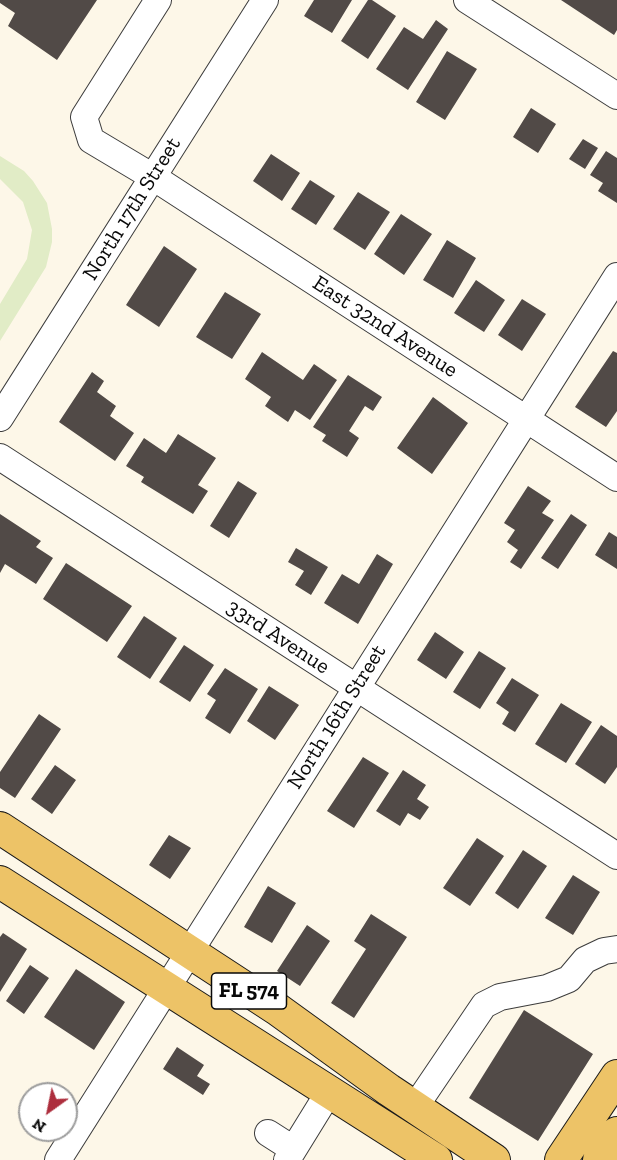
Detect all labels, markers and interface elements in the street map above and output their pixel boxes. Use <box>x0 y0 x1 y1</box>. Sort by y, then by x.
street label: North 17th Street <box>77 133 187 285</box>
street label: East 32nd Avenue <box>307 270 463 384</box>
street label: 33rd Avenue <box>222 594 334 680</box>
street label: North 16th Street <box>282 640 392 794</box>
road number: FL 574 <box>212 973 286 1009</box>
north arrow <box>18 1082 78 1142</box>
text: N <box>29 1115 49 1137</box>

